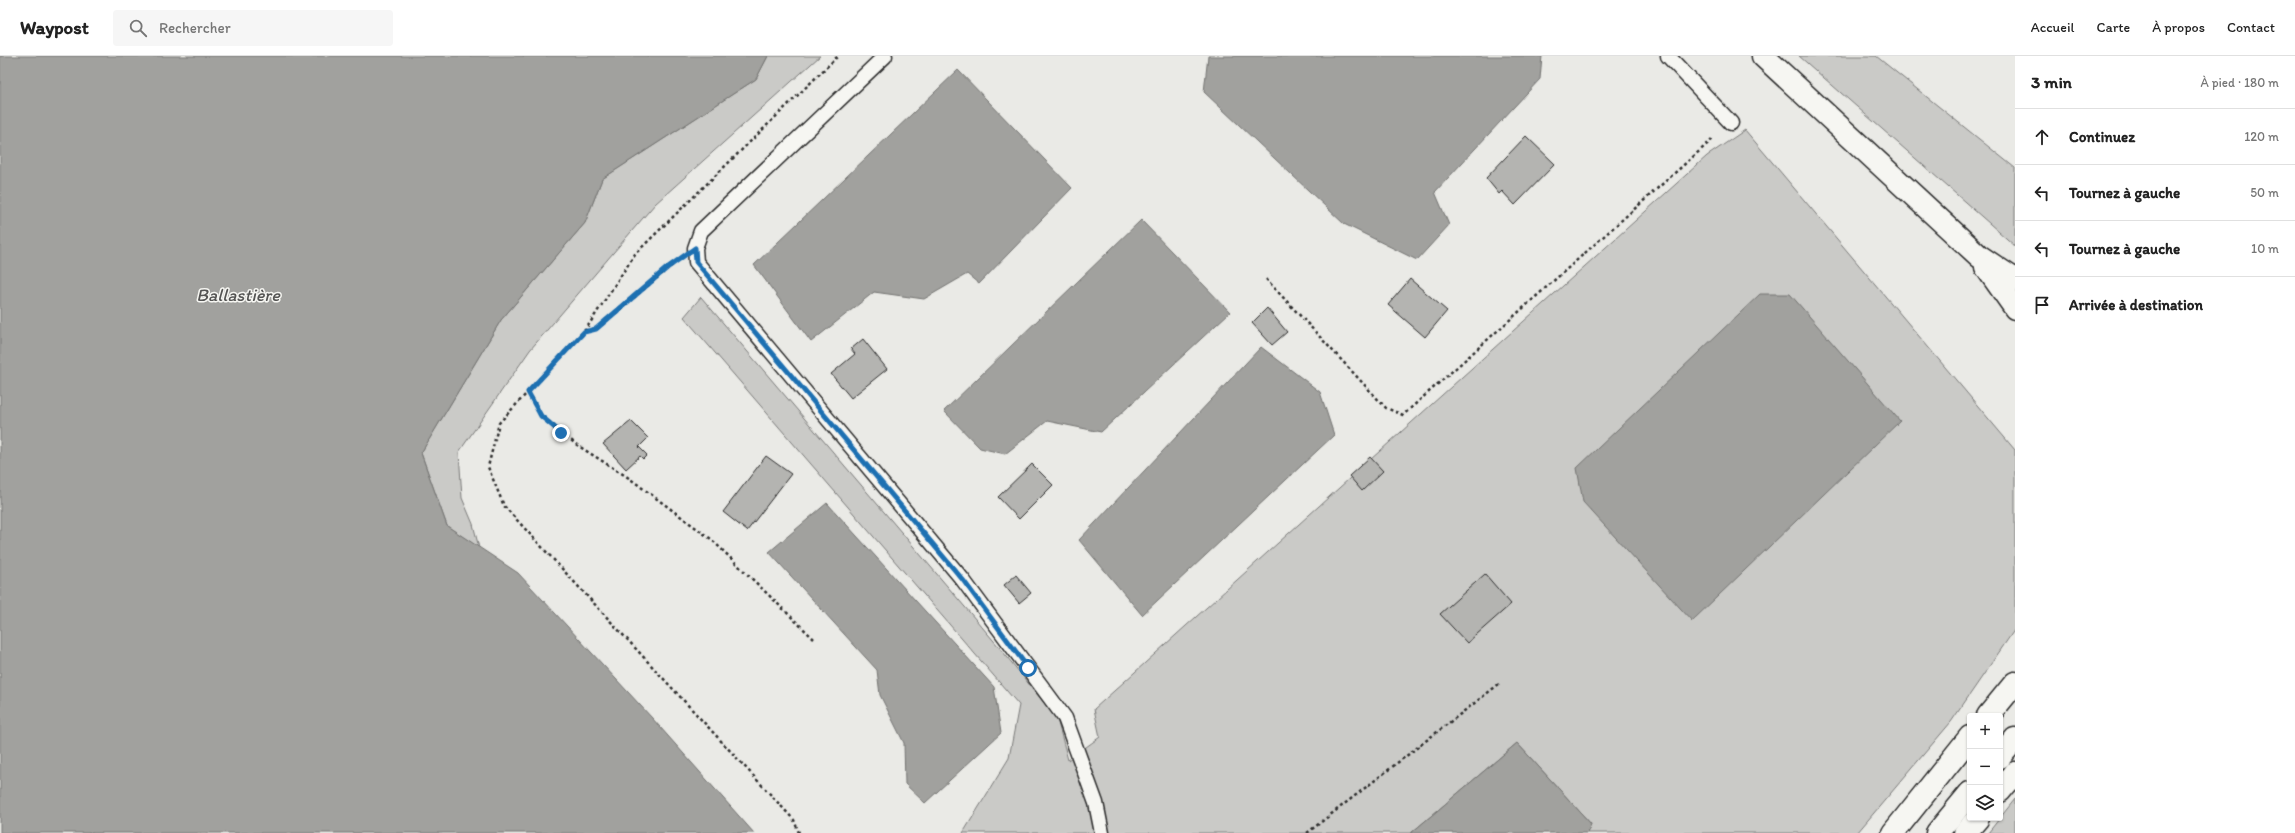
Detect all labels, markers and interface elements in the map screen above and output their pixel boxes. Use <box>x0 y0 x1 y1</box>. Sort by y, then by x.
search box <box>113 10 393 46</box>
text: Waypost <box>20 16 89 39</box>
icon: search <box>127 17 149 39</box>
text: Rechercher <box>159 19 231 37</box>
text: Accueil <box>2031 19 2074 36</box>
text: Carte <box>2096 19 2130 36</box>
text: À propos <box>2152 19 2205 36</box>
text: Contact <box>2227 19 2275 36</box>
text: 3 min <box>2031 72 2072 92</box>
text: À pied · 180 m <box>2200 75 2279 90</box>
icon: ahead <box>2031 126 2053 148</box>
text: Continuez <box>2069 128 2135 146</box>
text: 120 m <box>2244 129 2279 144</box>
icon: left <box>2031 182 2053 204</box>
text: Tournez à gauche <box>2069 184 2180 202</box>
text: 50 m <box>2250 185 2279 200</box>
icon: left <box>2031 238 2053 260</box>
text: Tournez à gauche <box>2069 240 2180 258</box>
text: 10 m <box>2251 241 2279 256</box>
water label: Ballastière <box>196 284 281 306</box>
icon: arrive <box>2031 294 2053 316</box>
text: Arrivée à destination <box>2069 296 2203 314</box>
route end <box>552 424 570 442</box>
route start <box>1019 659 1037 677</box>
map controls <box>1967 713 2003 821</box>
button: + <box>1967 713 2003 749</box>
button: − <box>1967 749 2003 785</box>
button: layers <box>1967 785 2003 821</box>

